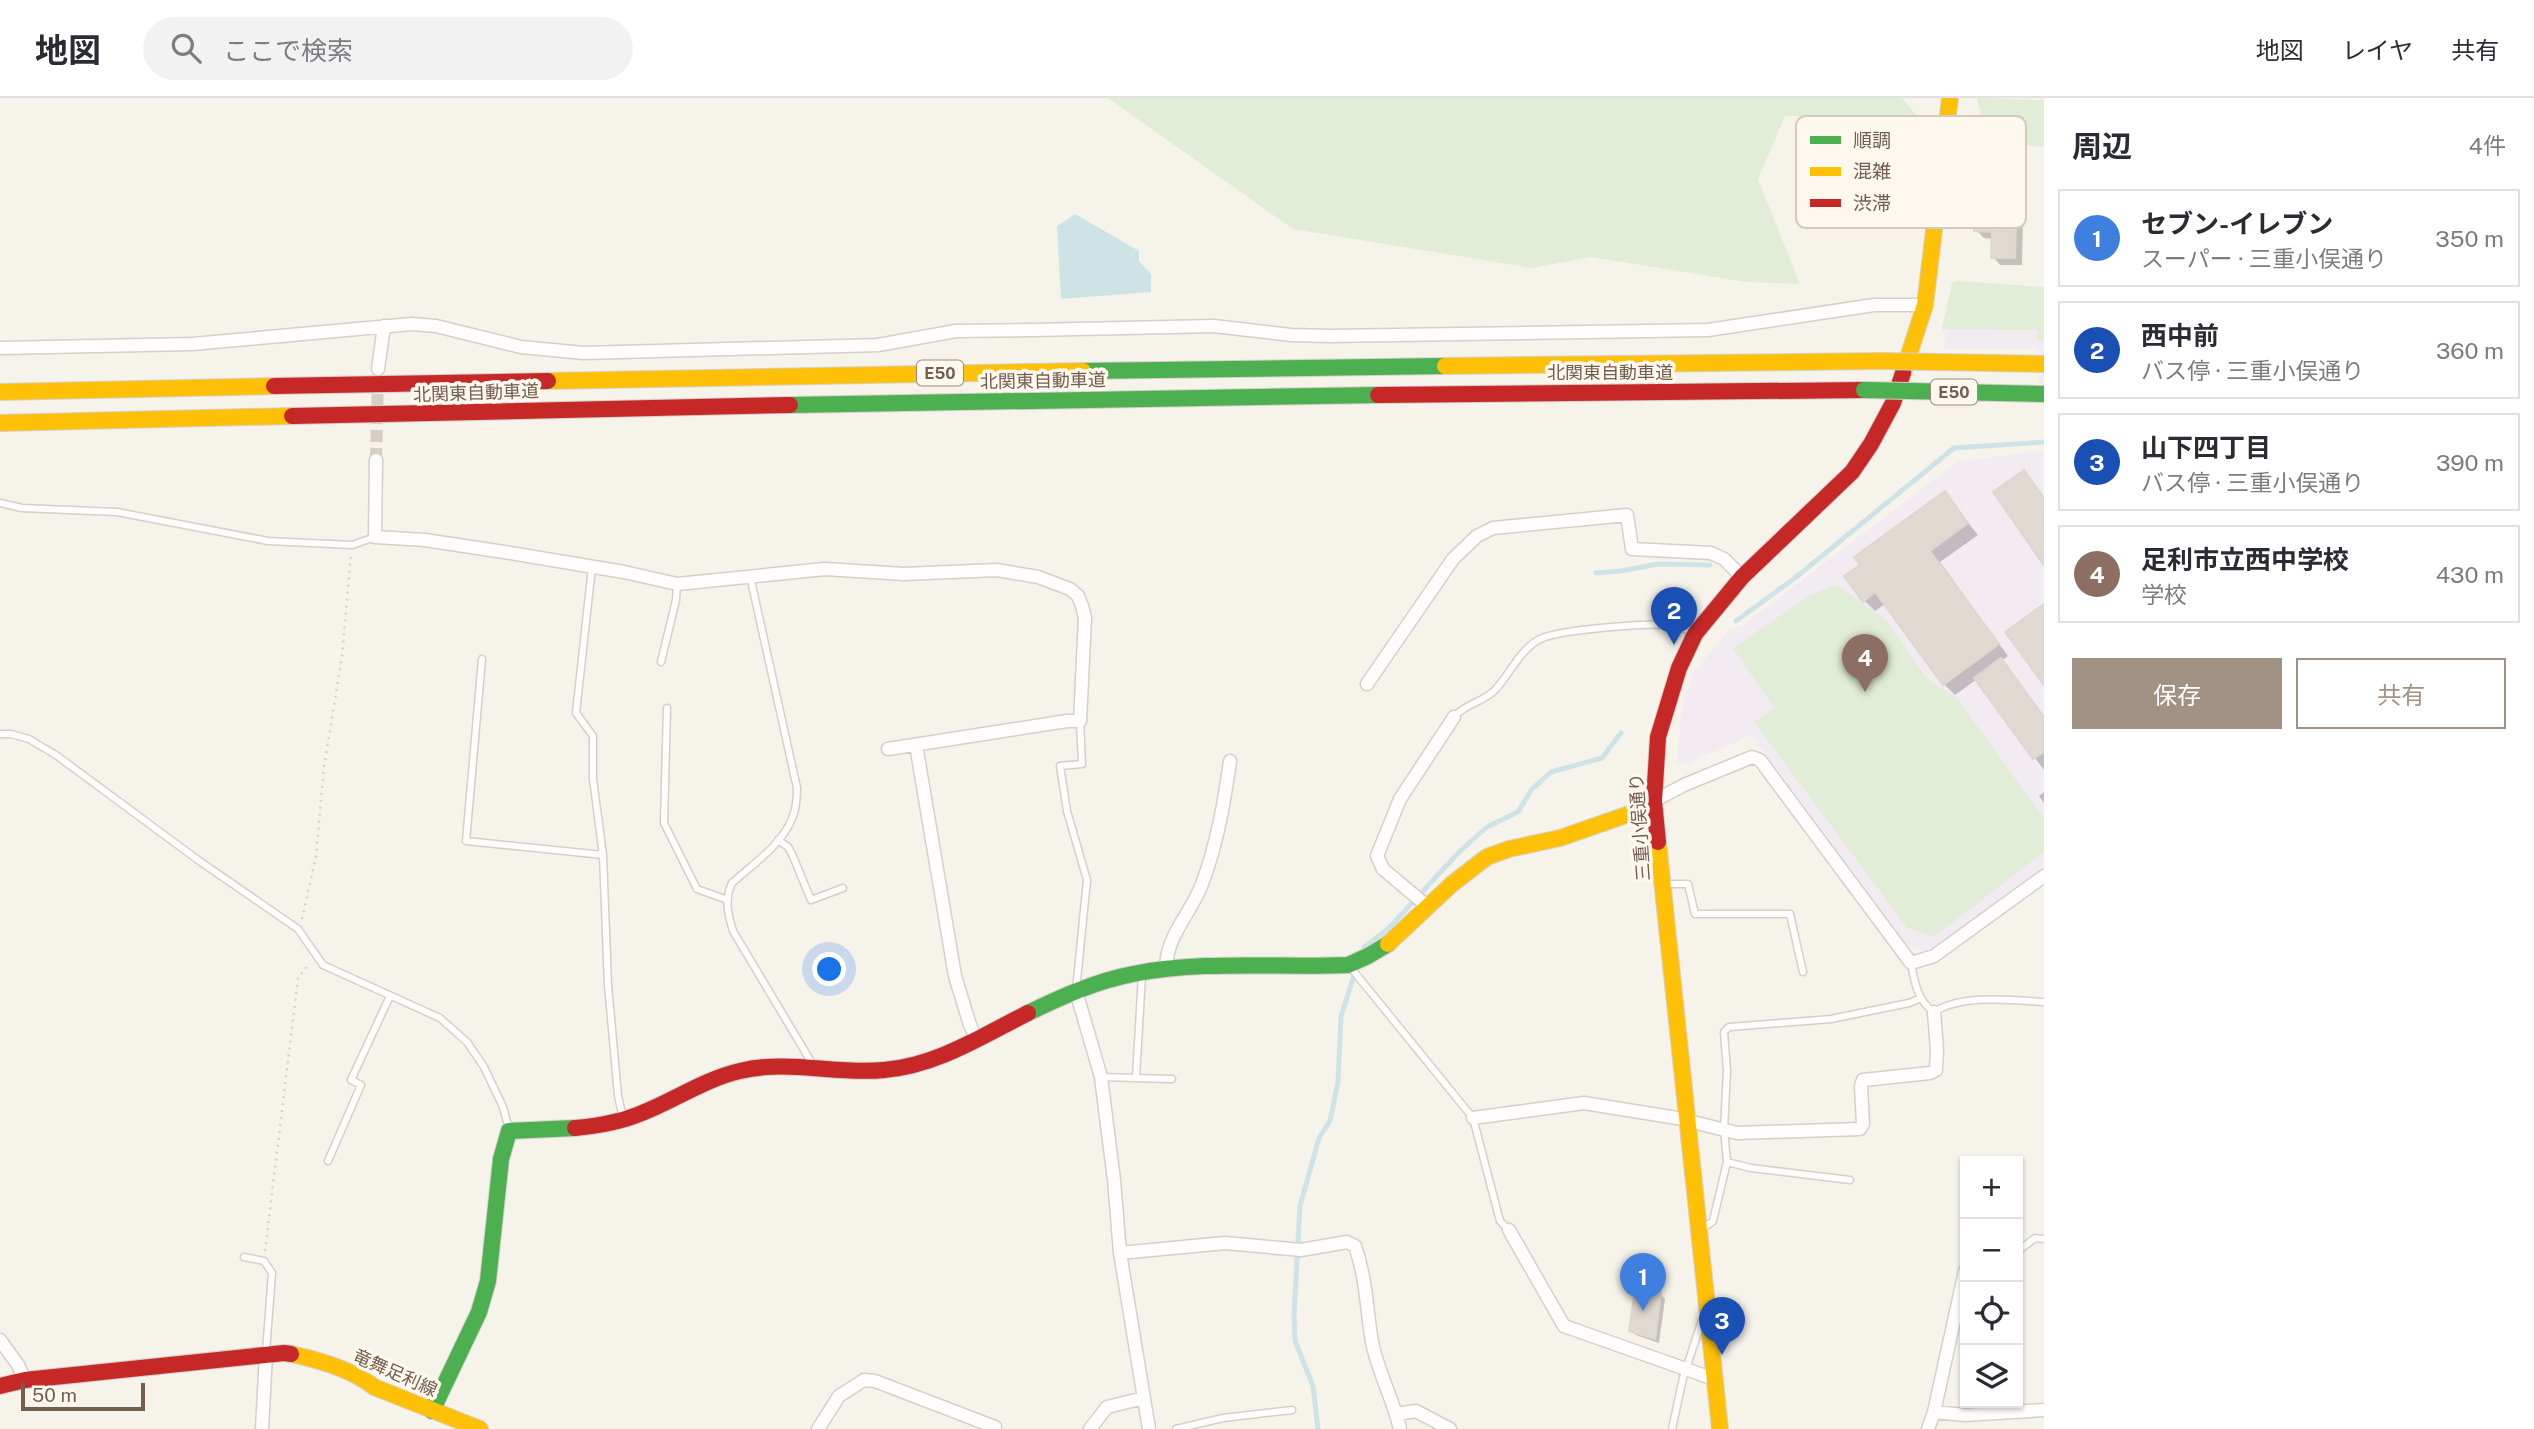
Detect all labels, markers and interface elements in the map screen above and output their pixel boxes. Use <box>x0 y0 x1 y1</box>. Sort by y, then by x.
search box <box>143 17 633 80</box>
icon: search <box>167 29 205 67</box>
text: 地図 <box>35 31 101 69</box>
text: ここで検索 <box>223 35 353 66</box>
text: 地図 <box>2256 36 2304 64</box>
text: レイヤ <box>2342 36 2413 64</box>
text: 共有 <box>2451 36 2499 64</box>
legend <box>1796 116 2026 228</box>
text: 周辺 <box>2072 128 2132 164</box>
text: 順調 <box>1853 129 1891 151</box>
text: 4件 <box>2469 132 2506 159</box>
text: 混雑 <box>1853 160 1891 182</box>
text: 渋滞 <box>1853 192 1891 214</box>
text: セブン-イレブン <box>2141 208 2333 239</box>
text: 1 <box>2092 225 2102 252</box>
text: 350 m <box>2435 225 2504 252</box>
text: スーパー · 三重小俣通り <box>2141 245 2387 272</box>
text: 西中前 <box>2141 320 2219 351</box>
text: 2 <box>2090 337 2104 364</box>
text: 360 m <box>2436 337 2504 364</box>
text: バス停 · 三重小俣通り <box>2141 357 2364 384</box>
road number: E50 <box>917 360 963 386</box>
street label: 北関東自動車道 <box>1547 362 1673 383</box>
street label: 北関東自動車道 <box>980 369 1106 392</box>
street label: 北関東自動車道 <box>413 380 539 405</box>
road number: E50 <box>1931 380 1977 404</box>
text: 山下四丁目 <box>2141 432 2271 463</box>
text: 3 <box>2089 449 2105 476</box>
text: 390 m <box>2436 449 2504 476</box>
text: バス停 · 三重小俣通り <box>2141 469 2364 496</box>
text: 足利市立西中学校 <box>2141 544 2349 575</box>
text: 4 <box>2089 561 2105 588</box>
text: 430 m <box>2436 561 2504 588</box>
text: 学校 <box>2141 581 2187 608</box>
pin: 2 <box>1651 587 1697 645</box>
pin: 4 <box>1842 634 1888 692</box>
button: 保存 <box>2072 658 2282 729</box>
button: 共有 <box>2296 658 2506 729</box>
street label: 三重小俣通り <box>1625 772 1654 882</box>
your location <box>812 952 846 986</box>
map controls <box>1960 1156 2023 1408</box>
button: + <box>1960 1156 2023 1219</box>
button: − <box>1960 1219 2023 1282</box>
pin: 1 <box>1620 1253 1666 1311</box>
button: locate <box>1960 1282 2023 1345</box>
pin: 3 <box>1699 1297 1745 1355</box>
street label: 竜舞足利線 <box>350 1345 441 1400</box>
button: layers <box>1960 1345 2023 1408</box>
scale bar <box>21 1380 145 1412</box>
text: 50 m <box>32 1384 77 1406</box>

